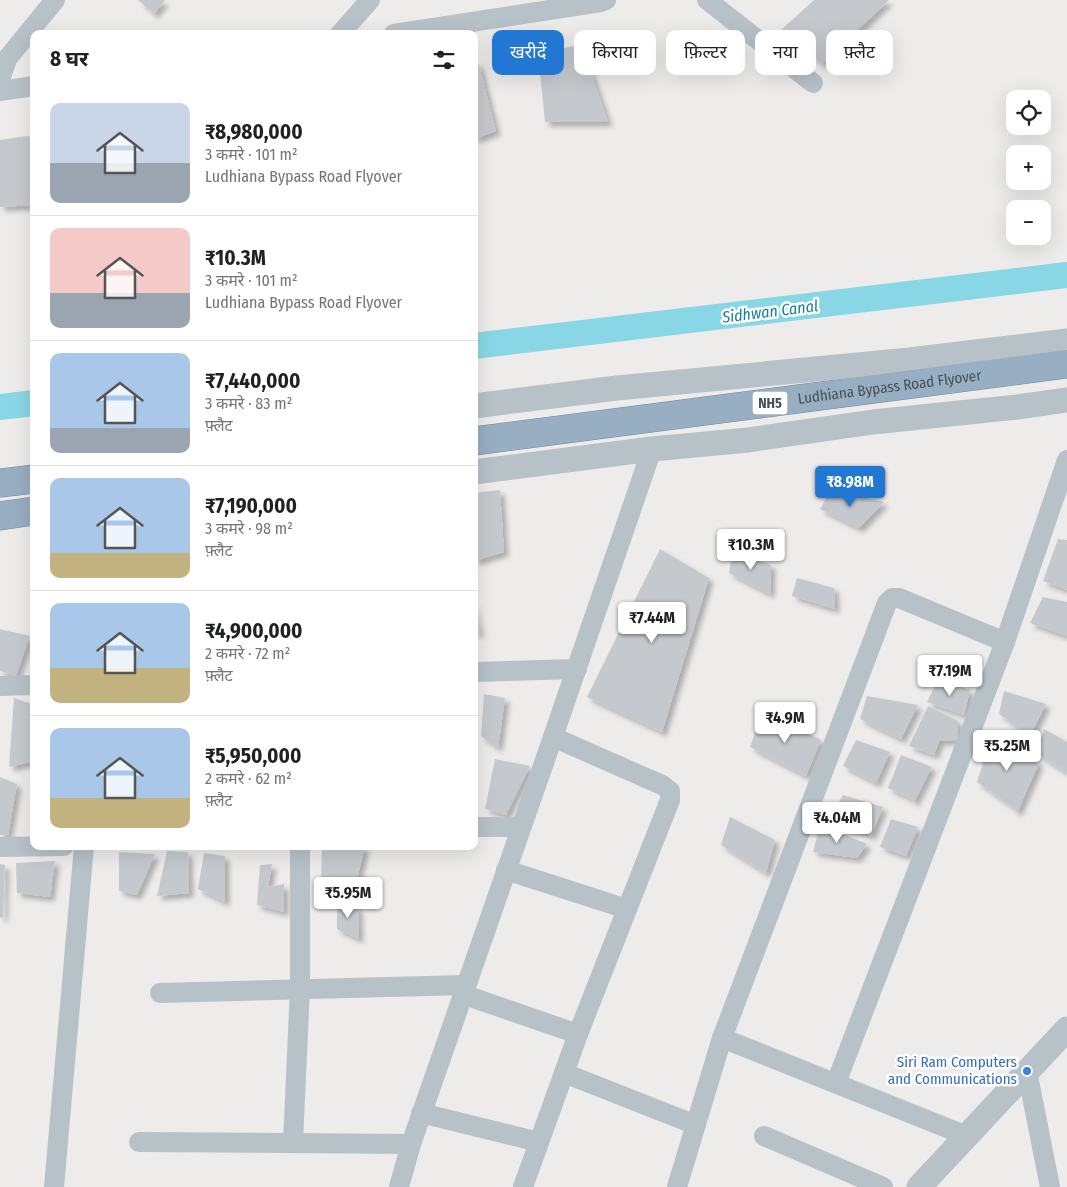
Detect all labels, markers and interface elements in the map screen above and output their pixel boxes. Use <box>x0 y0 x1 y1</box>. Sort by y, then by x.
chip: खरीदें <box>492 30 564 75</box>
chip: किराया <box>574 30 656 75</box>
chip: फ़िल्टर <box>666 30 745 75</box>
chip: नया <box>755 30 816 75</box>
chip: फ़्लैट <box>826 30 893 75</box>
text: 8 घर <box>50 46 88 72</box>
icon: filters <box>430 46 458 74</box>
map controls <box>1006 90 1051 245</box>
button: locate <box>1006 90 1051 135</box>
text: ₹8,980,000 <box>205 119 303 145</box>
icon: home <box>90 123 150 183</box>
text: 3 कमरे · 101 m² <box>205 145 297 164</box>
button: + <box>1006 145 1051 190</box>
text: Ludhiana Bypass Road Flyover <box>205 167 402 186</box>
button: − <box>1006 200 1051 245</box>
text: ₹10.3M <box>205 245 266 271</box>
icon: home <box>90 248 150 308</box>
text: 3 कमरे · 101 m² <box>205 271 297 290</box>
text: Ludhiana Bypass Road Flyover <box>205 293 402 312</box>
water label: Sidhwan Canal <box>720 296 819 327</box>
street label: Ludhiana Bypass Road Flyover <box>797 366 983 408</box>
text: ₹7,440,000 <box>205 368 300 394</box>
icon: home <box>90 373 150 433</box>
road number: NH5 <box>752 392 788 414</box>
text: 3 कमरे · 83 m² <box>205 394 292 413</box>
text: फ़्लैट <box>205 416 233 435</box>
pin: ₹8.98M <box>809 466 891 508</box>
text: ₹8.98M <box>826 472 874 491</box>
text: ₹7,190,000 <box>205 493 297 519</box>
icon: home <box>90 498 150 558</box>
text: 3 कमरे · 98 m² <box>205 519 293 538</box>
pin: ₹10.3M <box>710 528 792 571</box>
text: ₹10.3M <box>728 535 774 554</box>
text: फ़्लैट <box>205 541 233 560</box>
pin: ₹7.44M <box>611 602 693 644</box>
text: ₹7.44M <box>629 608 675 627</box>
text: ₹4,900,000 <box>205 618 303 644</box>
icon: home <box>90 623 150 683</box>
text: 2 कमरे · 72 m² <box>205 644 290 663</box>
pin: ₹7.19M <box>909 654 991 697</box>
text: ₹7.19M <box>928 661 972 680</box>
text: फ़्लैट <box>205 666 233 685</box>
pin: ₹4.9M <box>750 702 820 744</box>
text: ₹4.9M <box>766 708 804 727</box>
pin: ₹5.25M <box>966 730 1048 772</box>
text: ₹5.25M <box>984 736 1030 755</box>
text: ₹5,950,000 <box>205 743 301 769</box>
icon: home <box>90 748 150 808</box>
text: 2 कमरे · 62 m² <box>205 769 292 788</box>
text: फ़्लैट <box>205 791 233 810</box>
pin: ₹4.04M <box>796 802 878 844</box>
text: ₹4.04M <box>813 808 861 827</box>
pin: ₹5.95M <box>307 876 389 919</box>
text: ₹5.95M <box>325 883 371 902</box>
place label: Siri Ram Computers and Communications <box>888 1053 1017 1088</box>
marker: Siri Ram Computers and Communications <box>1021 1065 1033 1077</box>

